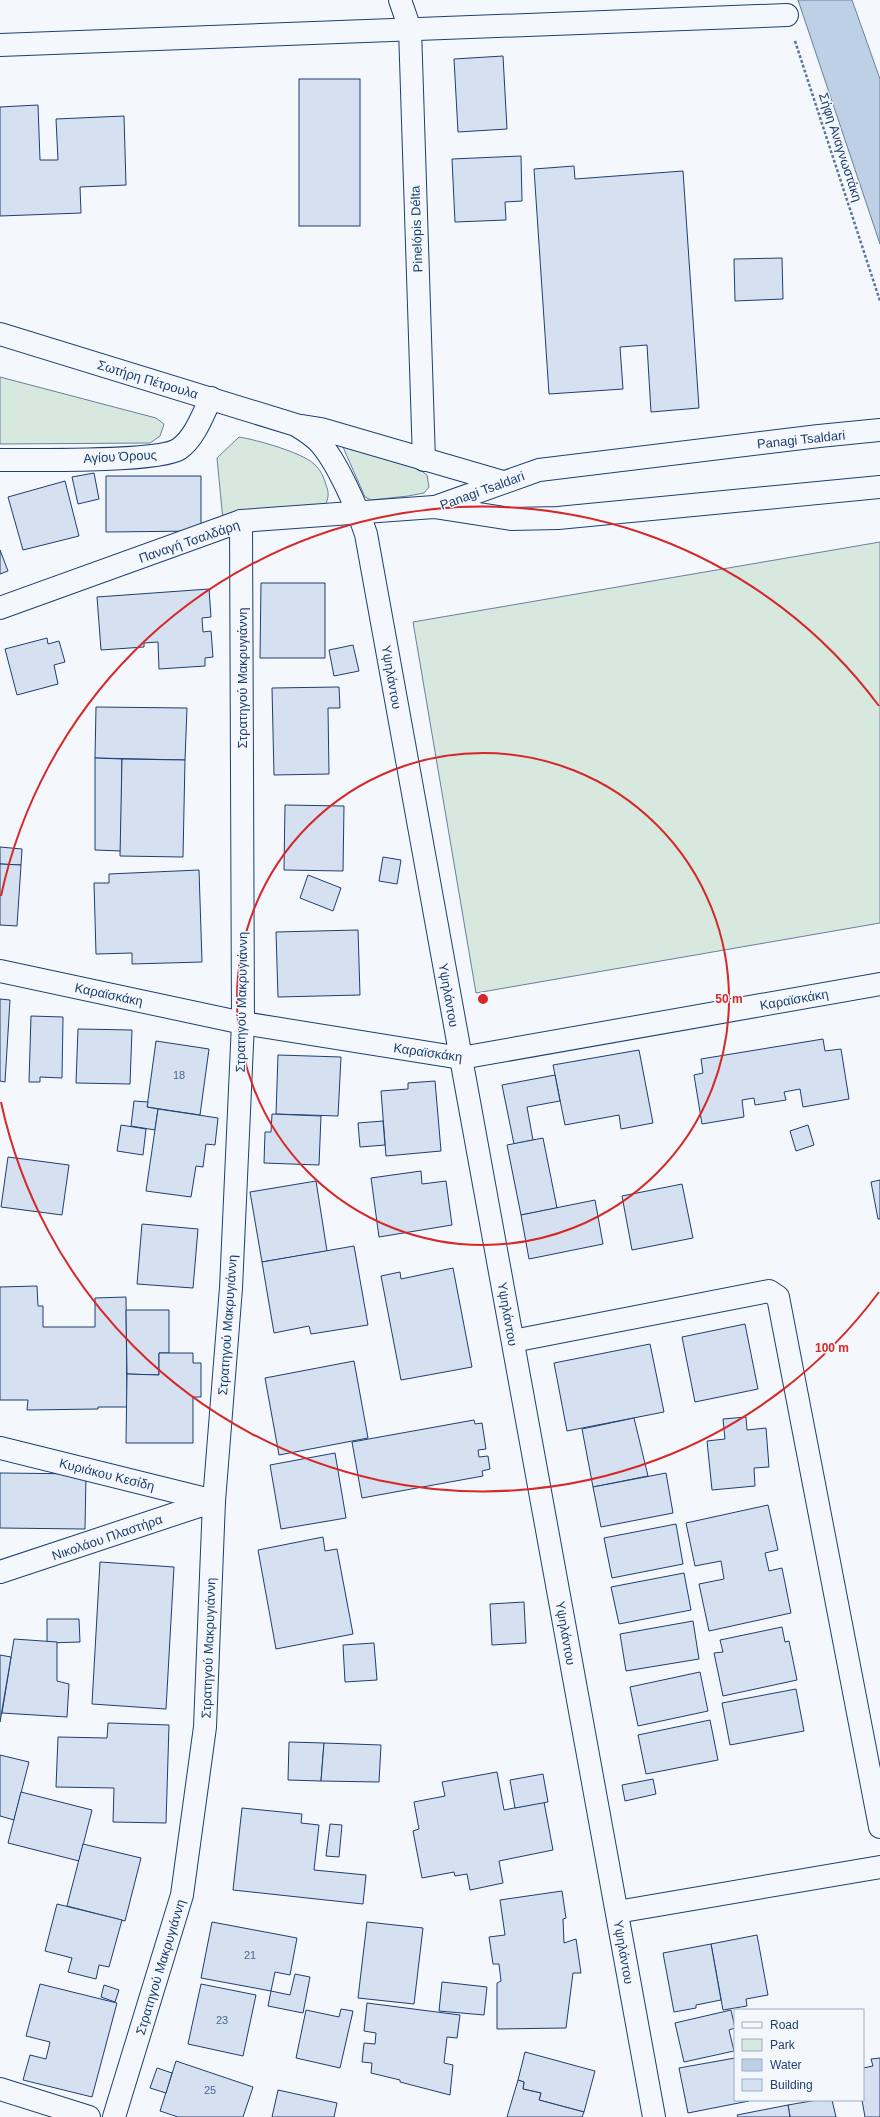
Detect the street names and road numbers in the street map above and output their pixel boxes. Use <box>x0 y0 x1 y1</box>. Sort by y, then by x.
street label: Σήφη Αναγνωστάκη <box>816 91 865 204</box>
street label: Pinelópis Délta <box>407 185 426 273</box>
street label: Σωτήρη Πέτρουλα <box>96 357 200 402</box>
street label: Panagi Tsaldari <box>756 427 846 452</box>
street label: Αγίου Όρους <box>83 447 157 466</box>
street label: Panagi Tsaldari <box>438 468 526 513</box>
street label: Παναγή Τσαλδάρη <box>137 517 242 566</box>
street label: Στρατηγού Μακρυγιάννη <box>235 608 250 748</box>
street label: Υψηλάντου <box>378 644 405 710</box>
street label: Στρατηγού Μακρυγιάννη <box>233 932 250 1073</box>
street label: Υψηλάντου <box>435 962 462 1028</box>
street label: Καραϊσκάκη <box>73 980 144 1009</box>
street label: Καραϊσκάκη <box>759 986 830 1013</box>
street label: Καραϊσκάκη <box>393 1040 463 1065</box>
street label: Στρατηγού Μακρυγιάννη <box>215 1254 240 1396</box>
street label: Υψηλάντου <box>494 1281 521 1347</box>
street label: Κυριάκου Κεσίδη <box>58 1455 156 1494</box>
street label: Νικολάου Πλαστήρα <box>50 1511 165 1563</box>
street label: Στρατηγού Μακρυγιάννη <box>199 1577 218 1719</box>
street label: Υψηλάντου <box>552 1600 579 1666</box>
street label: Στρατηγού Μακρυγιάννη <box>133 1898 188 2037</box>
street label: Υψηλάντου <box>610 1919 637 1985</box>

